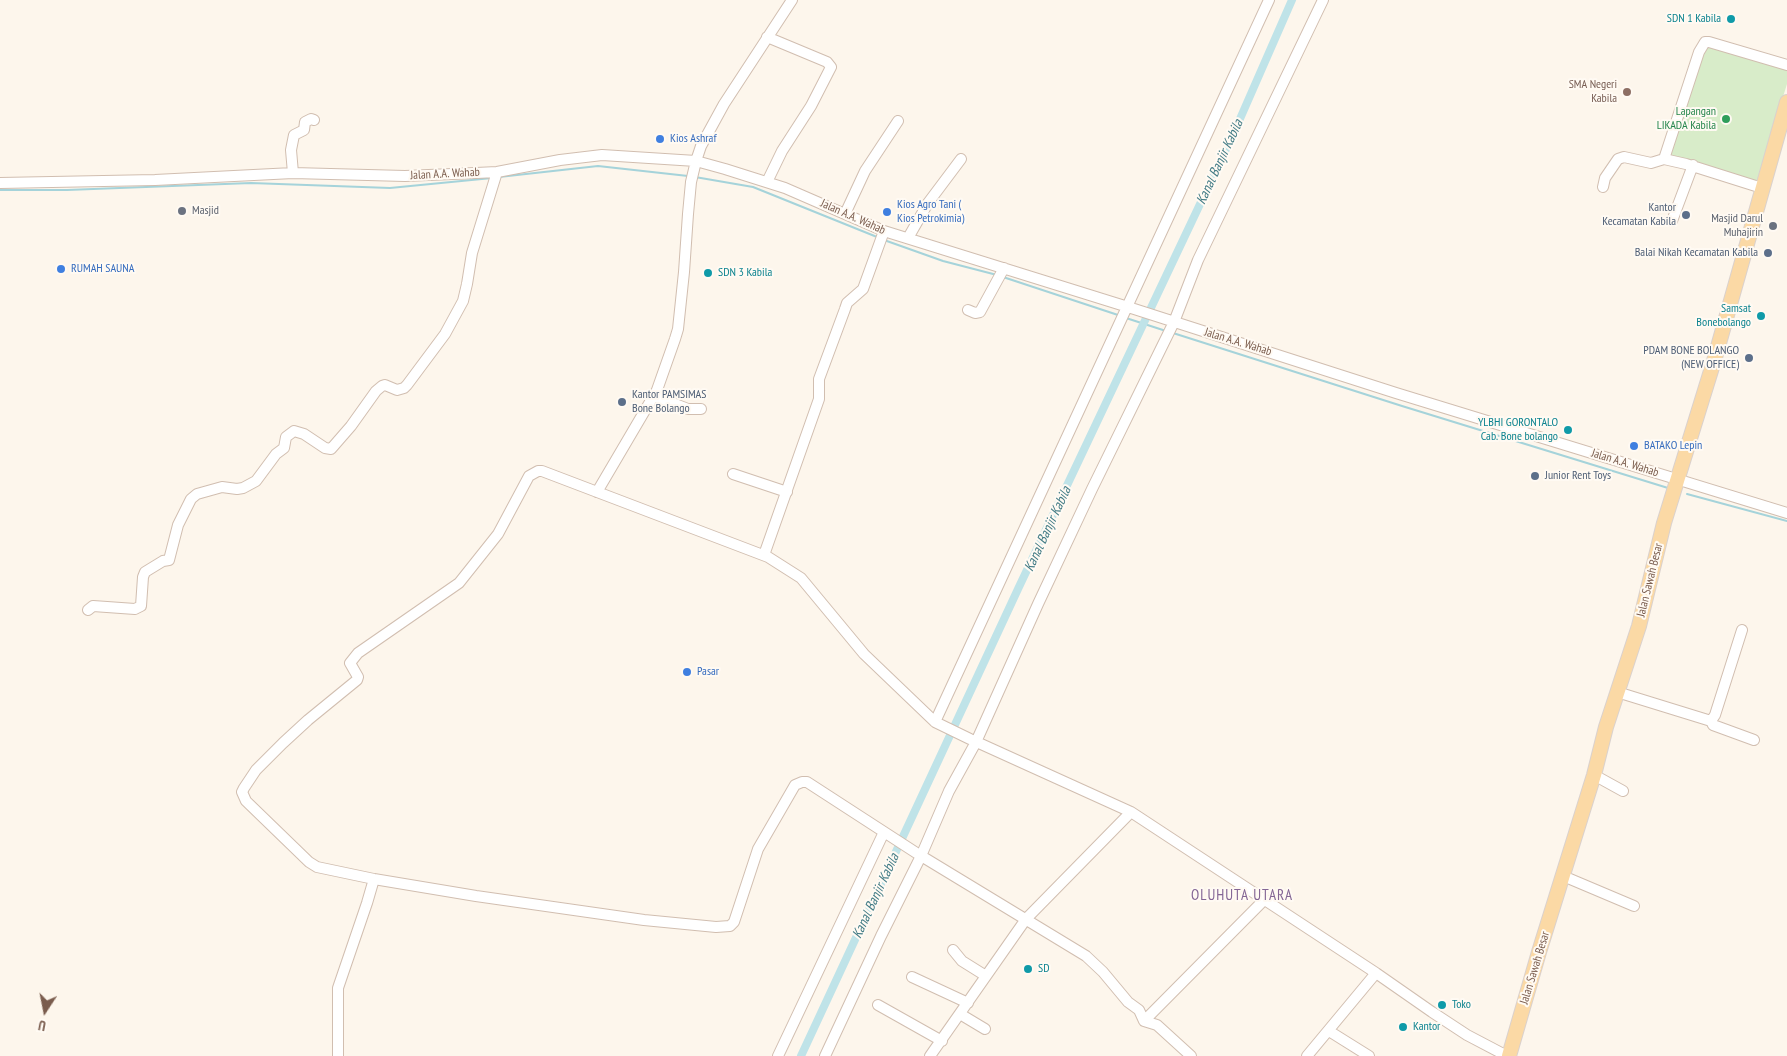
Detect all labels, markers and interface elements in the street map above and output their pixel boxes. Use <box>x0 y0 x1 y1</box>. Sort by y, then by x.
place label: SDN 1 Kabila <box>1667 12 1721 26</box>
marker: SDN 1 Kabila <box>1725 13 1737 25</box>
place label: SMA Negeri Kabila <box>1569 78 1617 106</box>
marker: SMA Negeri Kabila <box>1621 86 1633 98</box>
place label: Lapangan LIKADA Kabila <box>1657 105 1716 133</box>
marker: Lapangan LIKADA Kabila <box>1720 113 1732 125</box>
water label: Kanal Banjir Kabila <box>1193 117 1247 207</box>
place label: Kios Ashraf <box>670 132 716 146</box>
marker: Kios Ashraf <box>654 133 666 145</box>
street label: Jalan A.A. Wahab <box>410 165 480 183</box>
street label: Jalan A.A. Wahab <box>818 196 888 238</box>
place label: Kios Agro Tani ( Kios Petrokimia) <box>897 198 964 226</box>
place label: Kantor Kecamatan Kabila <box>1602 201 1676 229</box>
place label: Masjid <box>192 204 219 218</box>
marker: Masjid <box>176 205 188 217</box>
marker: Kios Agro Tani ( Kios Petrokimia) <box>881 206 893 218</box>
marker: Kantor Kecamatan Kabila <box>1680 209 1692 221</box>
place label: Masjid Darul Muhajirin <box>1711 212 1763 240</box>
marker: Masjid Darul Muhajirin <box>1767 220 1779 232</box>
place label: Balai Nikah Kecamatan Kabila <box>1635 246 1758 260</box>
marker: Balai Nikah Kecamatan Kabila <box>1762 247 1774 259</box>
place label: RUMAH SAUNA <box>71 262 135 276</box>
marker: RUMAH SAUNA <box>55 263 67 275</box>
place label: SDN 3 Kabila <box>718 266 772 280</box>
marker: SDN 3 Kabila <box>702 267 714 279</box>
place label: Samsat Bonebolango <box>1696 302 1751 330</box>
marker: Samsat Bonebolango <box>1755 310 1767 322</box>
street label: Jalan A.A. Wahab <box>1203 325 1273 359</box>
place label: PDAM BONE BOLANGO (NEW OFFICE) <box>1643 344 1739 372</box>
marker: PDAM BONE BOLANGO (NEW OFFICE) <box>1743 352 1755 364</box>
place label: Kantor PAMSIMAS Bone Bolango <box>632 388 706 416</box>
marker: Kantor PAMSIMAS Bone Bolango <box>616 396 628 408</box>
place label: YLBHI GORONTALO Cab. Bone bolango <box>1478 416 1558 444</box>
marker: YLBHI GORONTALO Cab. Bone bolango <box>1562 424 1574 436</box>
place label: BATAKO Lepin <box>1644 439 1702 453</box>
marker: BATAKO Lepin <box>1628 440 1640 452</box>
street label: Jalan A.A. Wahab <box>1590 446 1660 480</box>
place label: Junior Rent Toys <box>1545 469 1611 483</box>
marker: Junior Rent Toys <box>1529 470 1541 482</box>
water label: Kanal Banjir Kabila <box>1021 484 1075 574</box>
street label: Jalan Sawah Besar <box>1634 542 1666 618</box>
place label: Pasar <box>697 665 719 679</box>
marker: Pasar <box>681 666 693 678</box>
water label: Kanal Banjir Kabila <box>849 851 903 941</box>
district label: OLUHUTA UTARA <box>1189 887 1295 905</box>
street label: Jalan Sawah Besar <box>1517 930 1553 1006</box>
place label: SD <box>1038 962 1049 976</box>
marker: SD <box>1022 963 1034 975</box>
north arrow <box>20 986 70 1036</box>
place label: Toko <box>1452 998 1471 1012</box>
marker: Toko <box>1436 999 1448 1011</box>
text: U <box>37 1016 47 1035</box>
place label: Kantor <box>1413 1020 1440 1034</box>
marker: Kantor <box>1397 1021 1409 1033</box>

